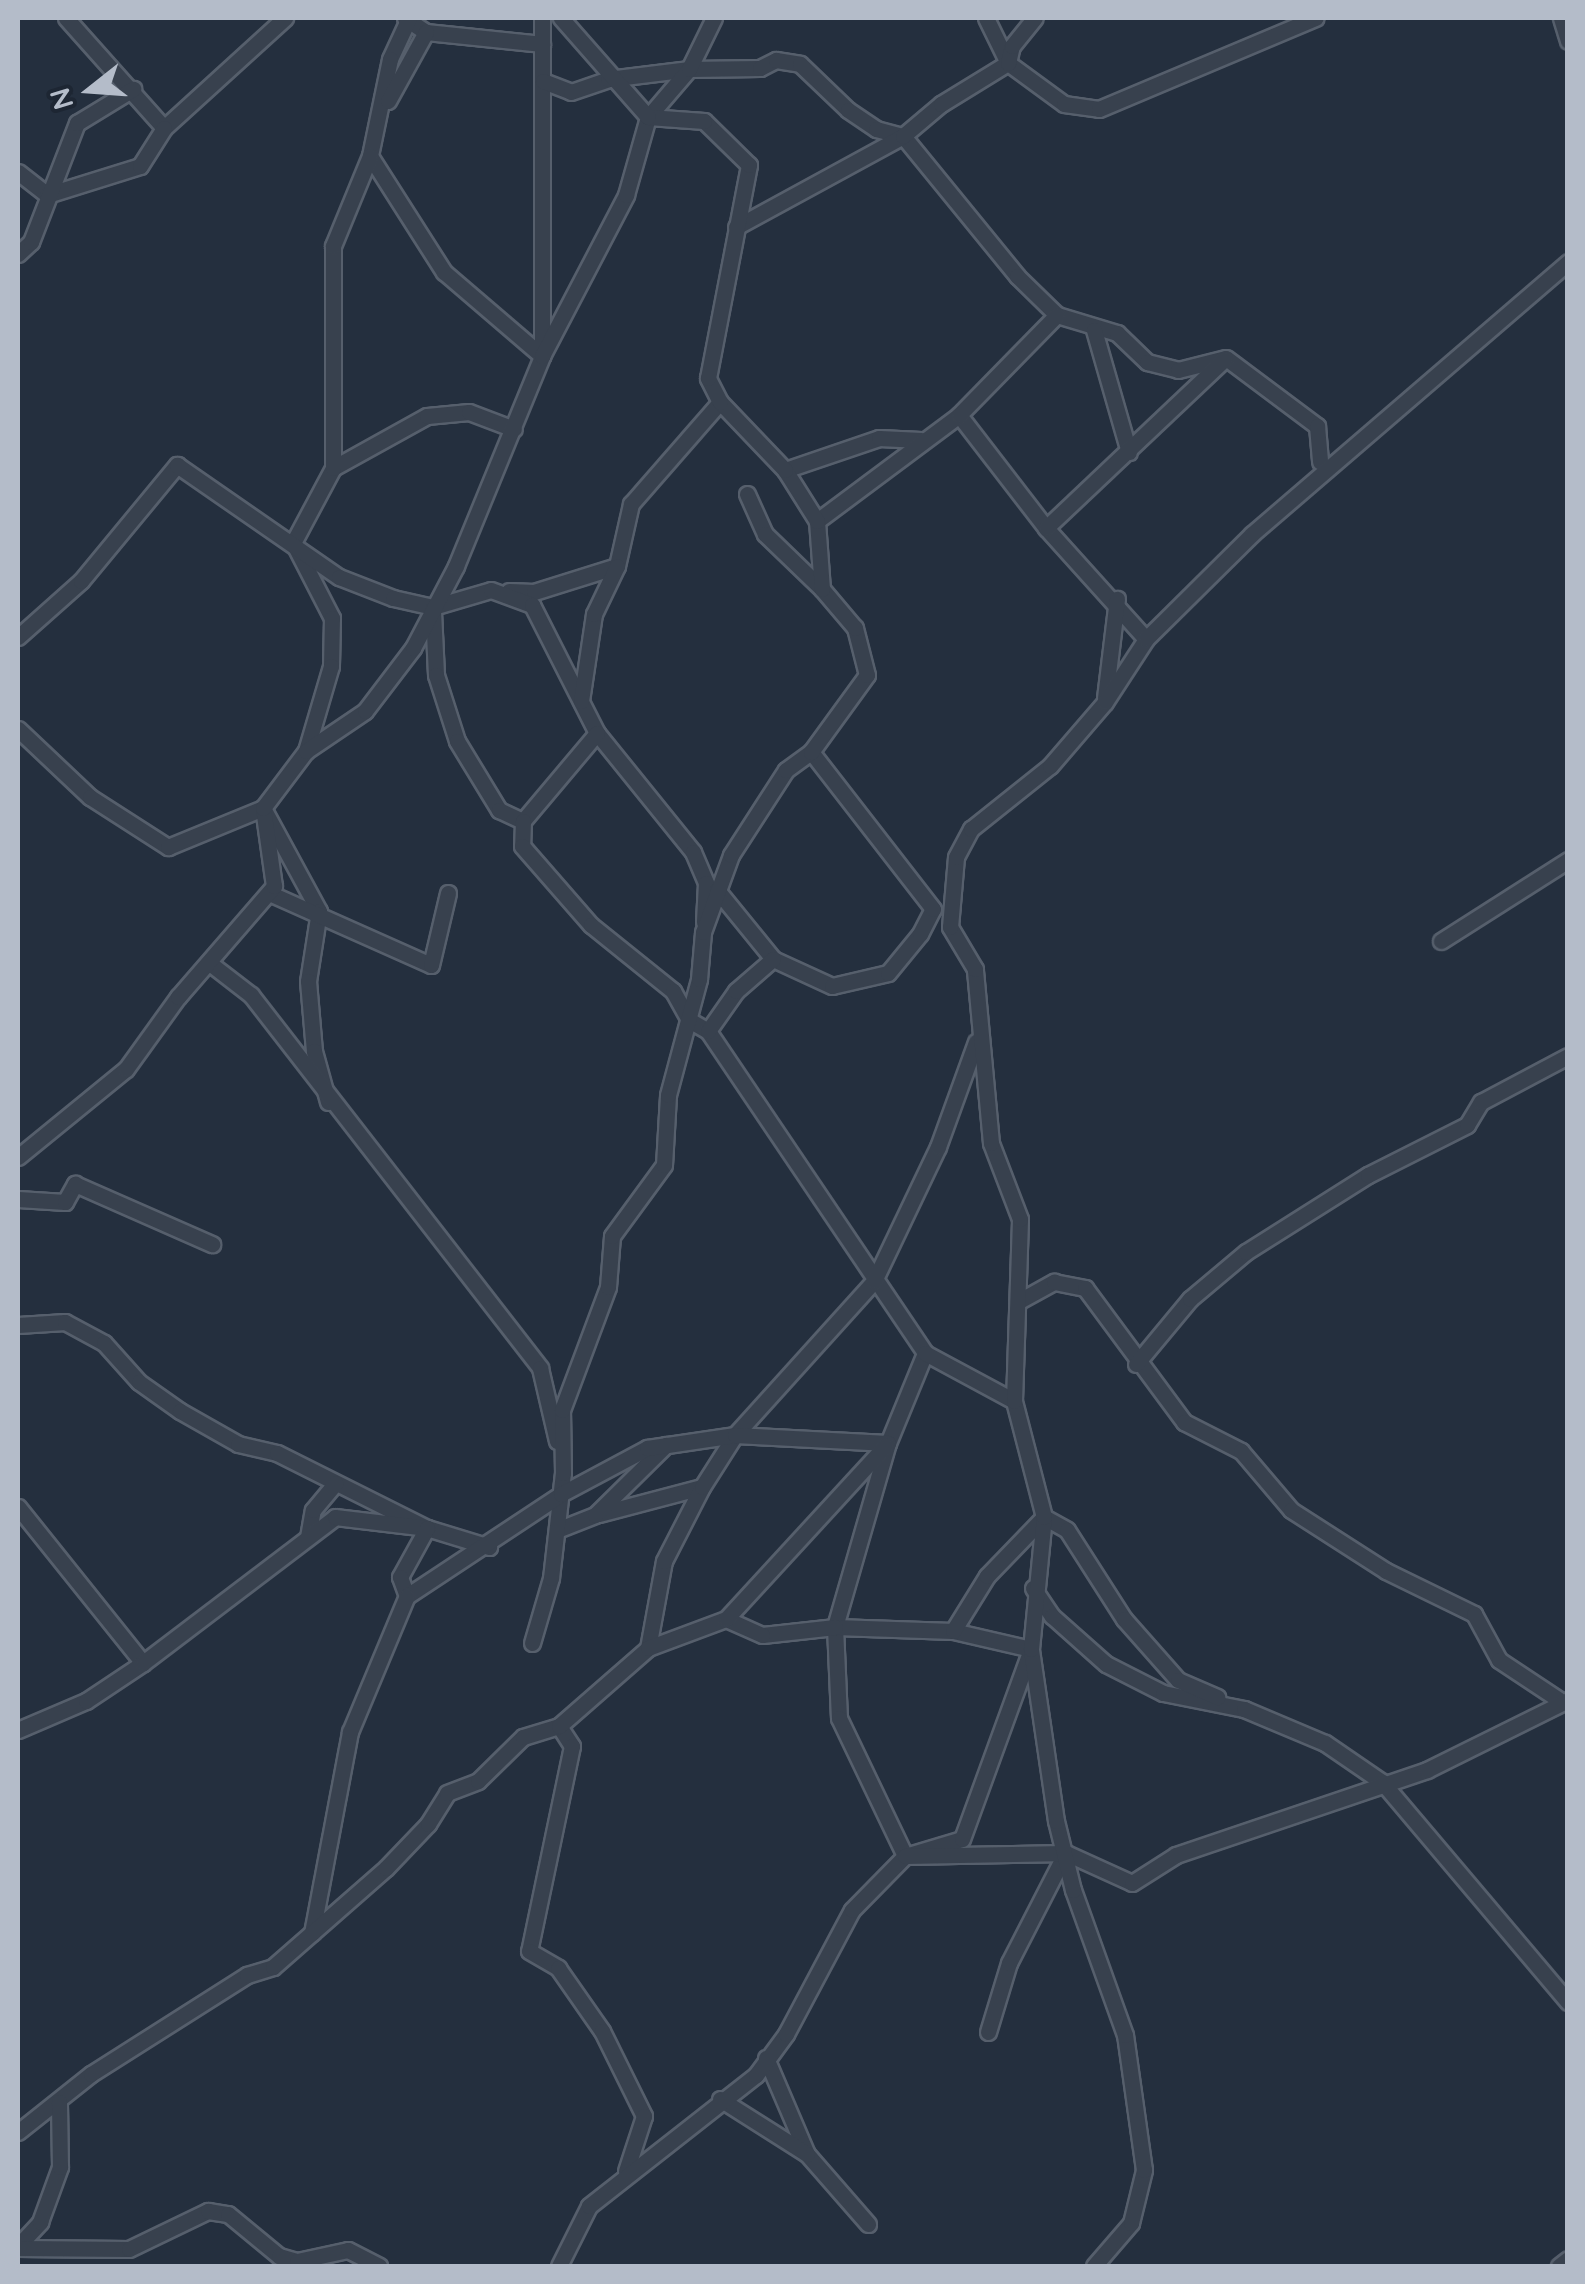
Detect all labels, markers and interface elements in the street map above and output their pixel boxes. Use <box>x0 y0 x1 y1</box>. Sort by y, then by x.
north arrow <box>40 40 140 140</box>
text: N <box>41 84 81 114</box>

